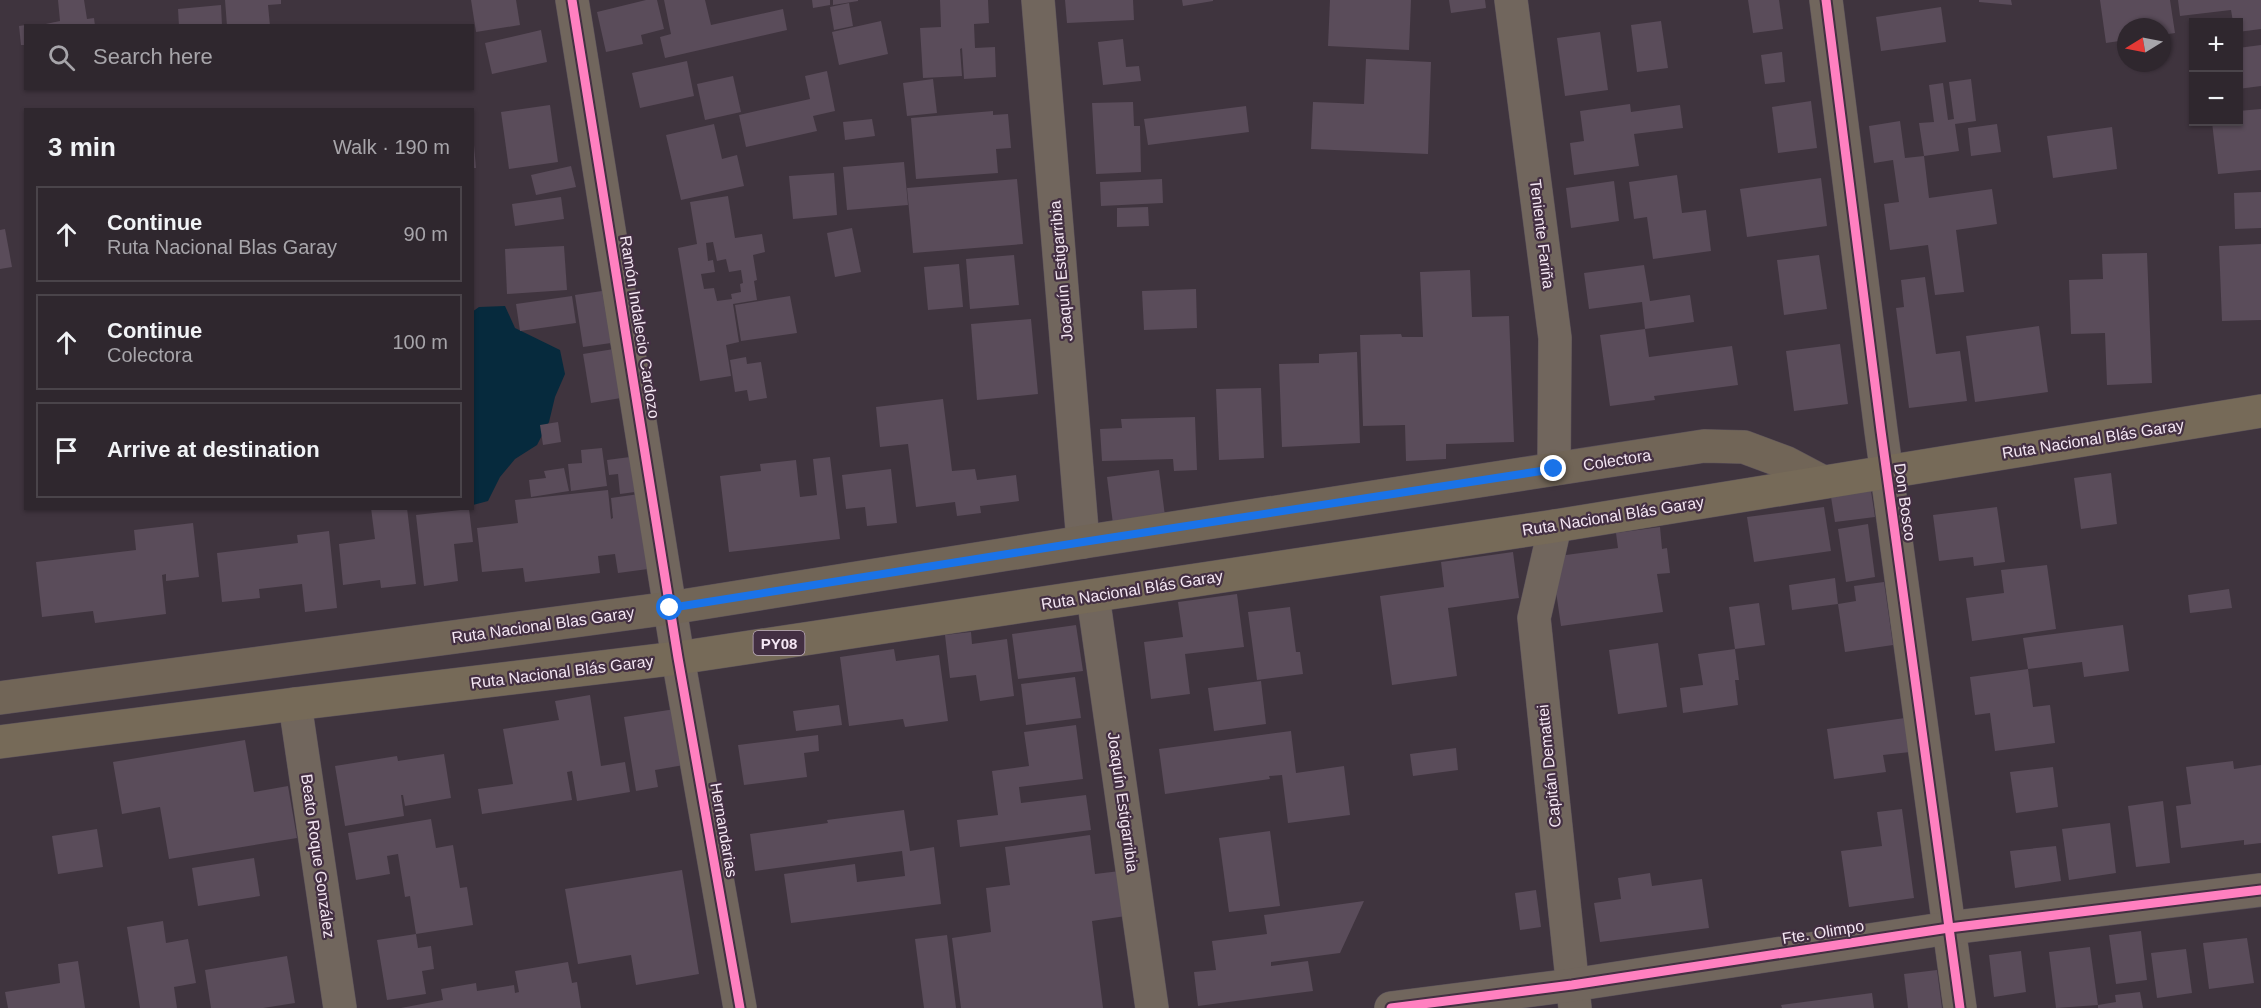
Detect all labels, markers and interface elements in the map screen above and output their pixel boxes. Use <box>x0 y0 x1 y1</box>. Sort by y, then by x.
north arrow <box>2117 18 2171 72</box>
map controls <box>2189 18 2243 126</box>
button: + <box>2189 18 2243 72</box>
search box <box>24 24 474 90</box>
icon: search <box>45 41 78 74</box>
text: Search here <box>93 44 213 69</box>
button: − <box>2189 72 2243 126</box>
text: 3 min <box>48 132 116 162</box>
text: Walk · 190 m <box>333 136 450 158</box>
street label: Teniente Fariña <box>1527 178 1557 290</box>
street label: Joaquín Estigarribia <box>1046 200 1076 342</box>
text: Continue <box>107 210 202 235</box>
icon: ahead <box>50 218 83 251</box>
text: 90 m <box>404 223 448 245</box>
street label: Ramón Indalecio Cardozo <box>617 234 663 420</box>
text: Ruta Nacional Blas Garay <box>107 236 337 258</box>
text: Continue <box>107 318 202 343</box>
icon: ahead <box>50 326 83 359</box>
text: 100 m <box>392 331 448 353</box>
text: Colectora <box>107 344 193 366</box>
street label: Ruta Nacional Blás Garay <box>2001 416 2185 462</box>
icon: arrive <box>50 434 83 467</box>
text: Arrive at destination <box>107 437 320 462</box>
street label: Colectora <box>1582 446 1652 474</box>
route end <box>1540 455 1566 481</box>
street label: Don Bosco <box>1891 462 1919 542</box>
street label: Ruta Nacional Blás Garay <box>1521 493 1705 539</box>
street label: Ruta Nacional Blás Garay <box>1040 567 1224 613</box>
route start <box>656 594 682 620</box>
street label: Ruta Nacional Blas Garay <box>451 604 635 646</box>
road number: PY08 <box>754 631 804 655</box>
street label: Ruta Nacional Blás Garay <box>470 652 654 692</box>
street label: Capitán Demattei <box>1534 704 1564 828</box>
street label: Joaquín Estigarribia <box>1105 731 1141 873</box>
street label: Beato Roque González <box>298 773 338 939</box>
street label: Hernandarias <box>707 781 741 879</box>
street label: Fte. Olimpo <box>1781 917 1865 947</box>

